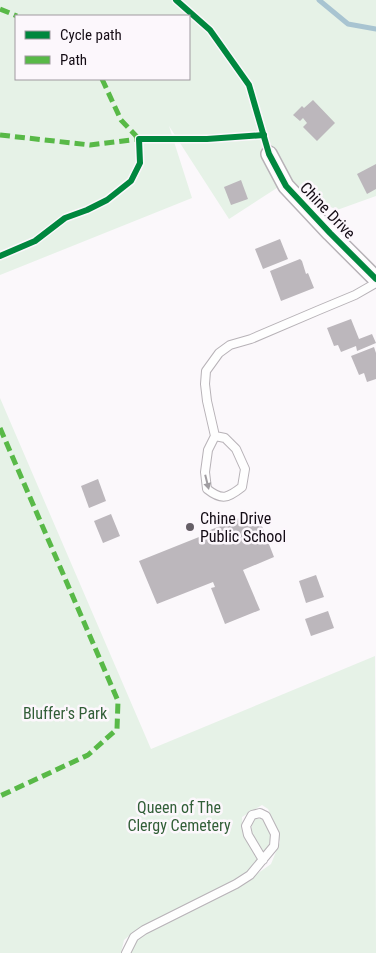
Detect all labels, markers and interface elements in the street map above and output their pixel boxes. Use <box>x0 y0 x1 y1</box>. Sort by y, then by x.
legend <box>15 15 190 80</box>
text: Cycle path <box>60 26 122 44</box>
text: Path <box>60 51 87 69</box>
street label: Chine Drive <box>296 178 359 243</box>
one-way arrow <box>203 474 211 490</box>
place label: Chine Drive Public School <box>200 509 286 546</box>
marker: Chine Drive Public School <box>184 521 196 533</box>
park label: Bluffer's Park <box>23 704 108 723</box>
park label: Queen of The Clergy Cemetery <box>127 798 231 835</box>

